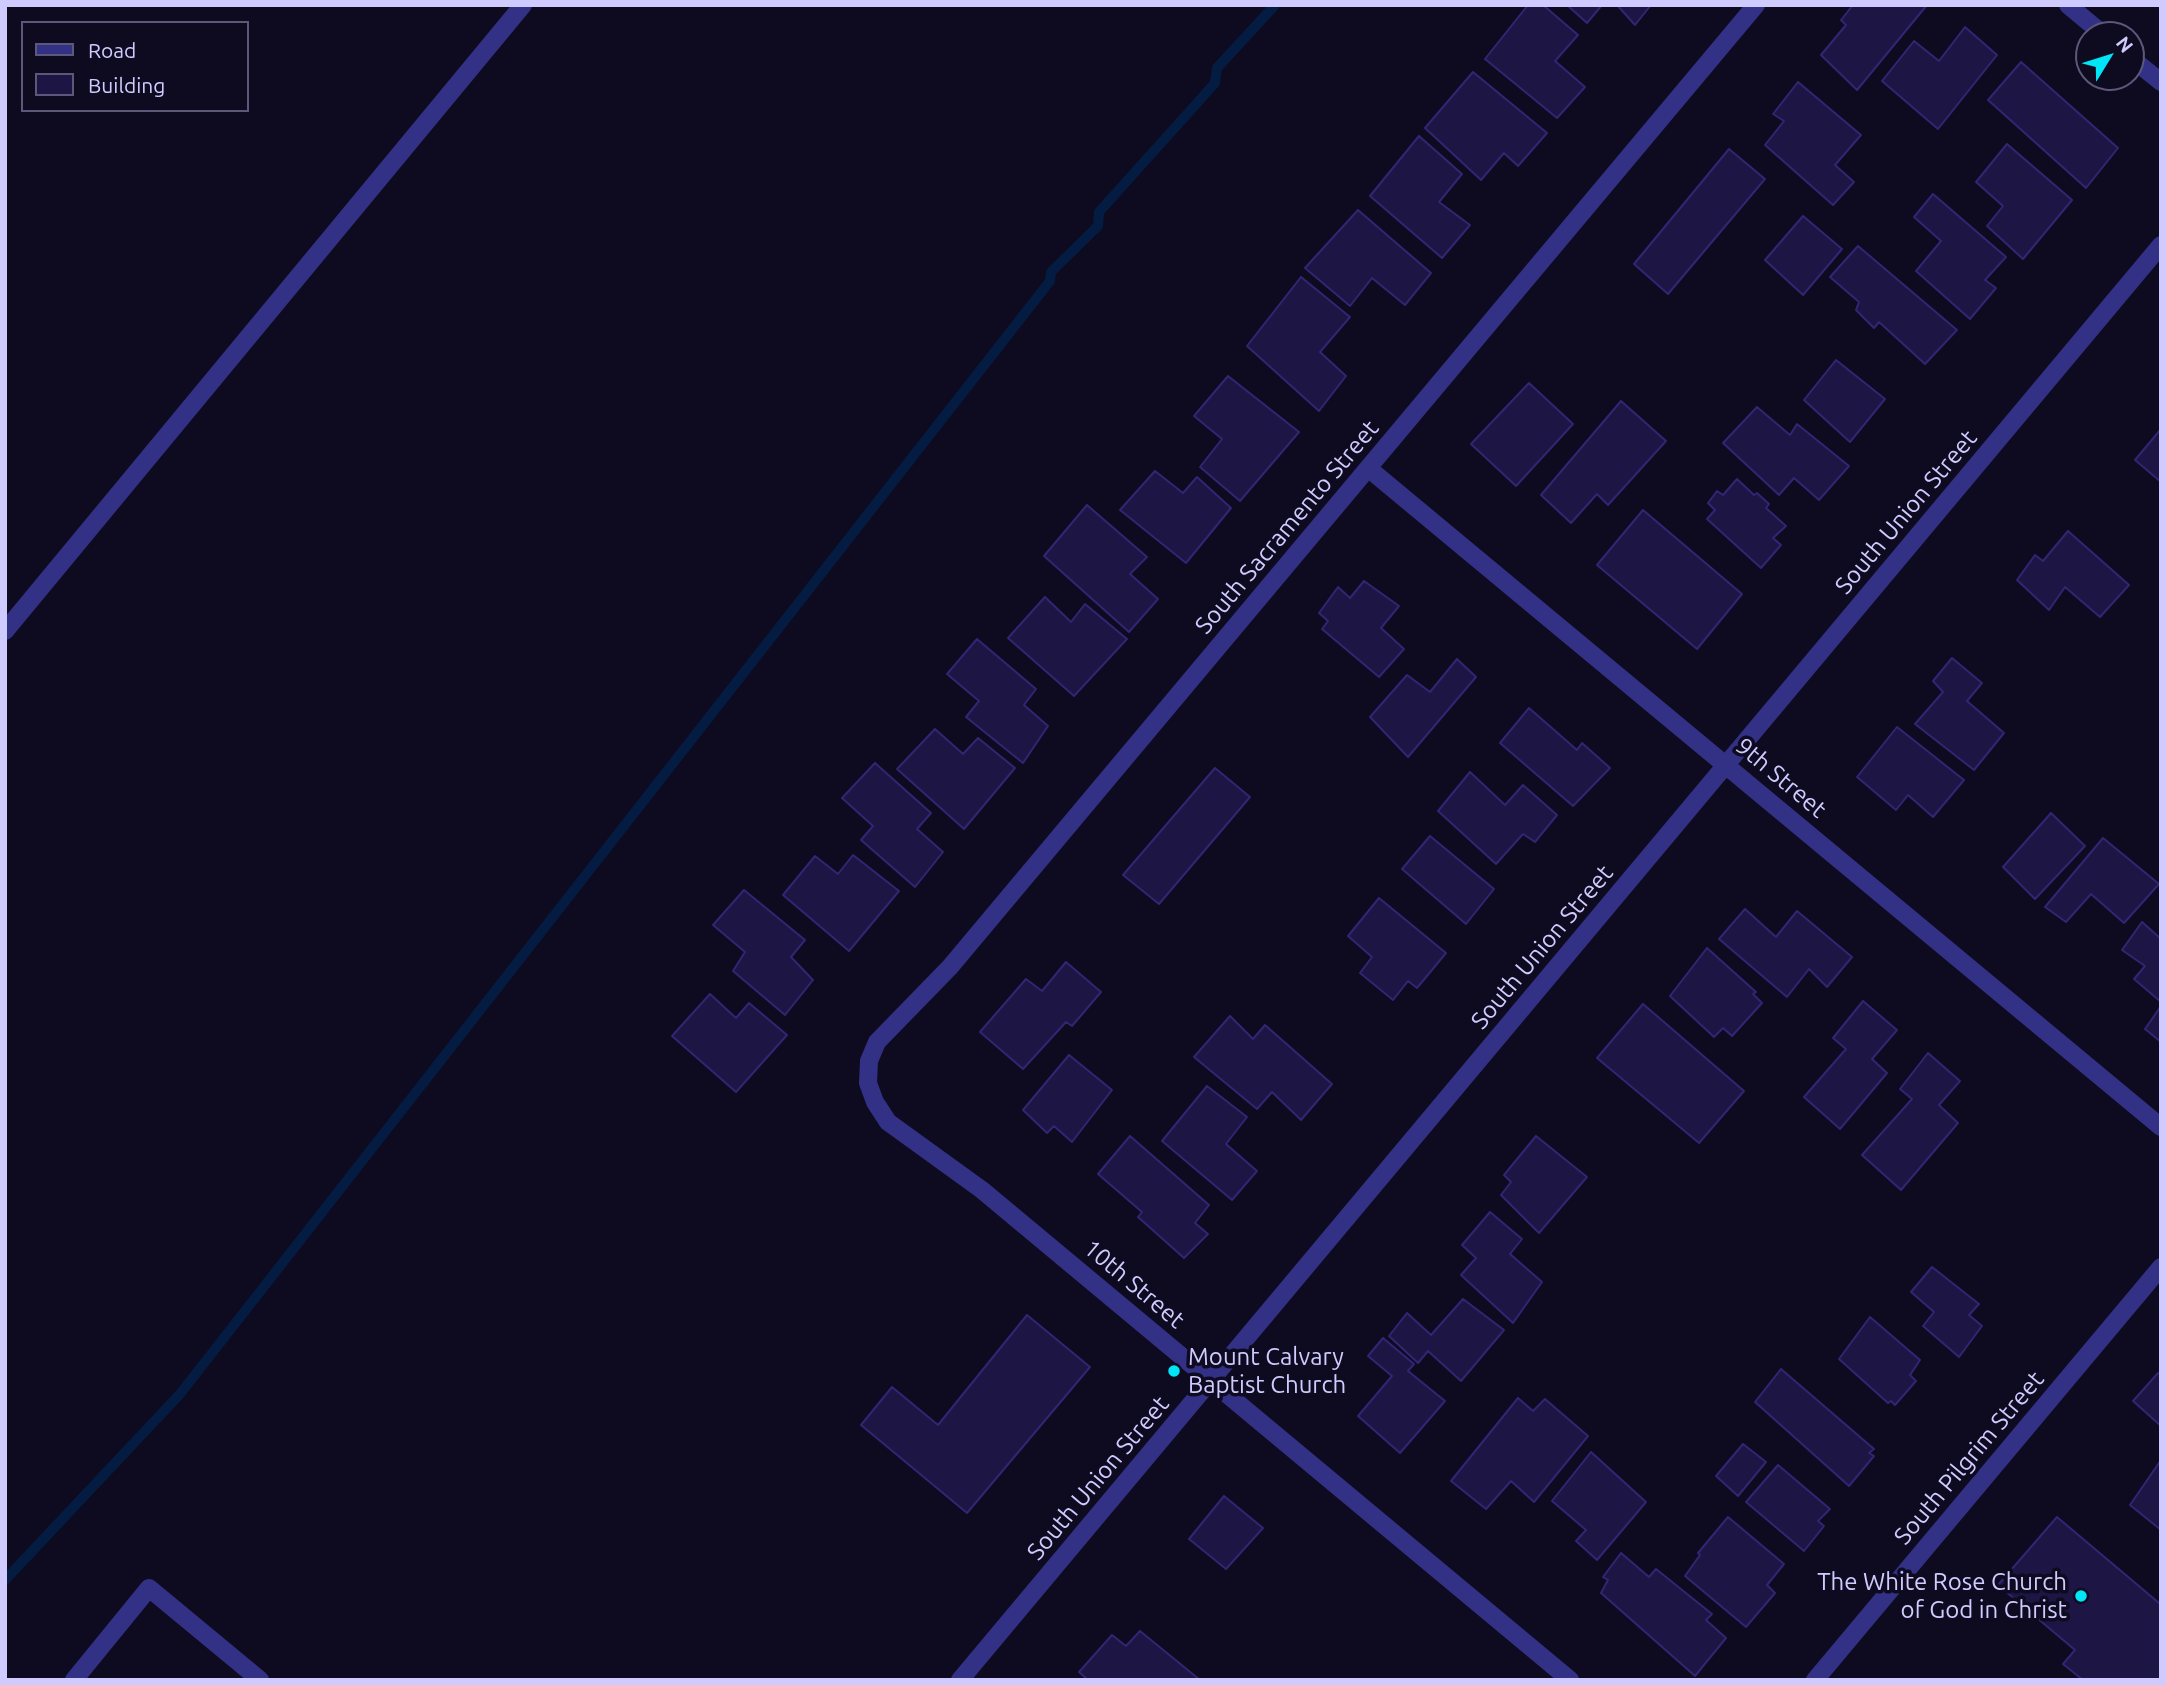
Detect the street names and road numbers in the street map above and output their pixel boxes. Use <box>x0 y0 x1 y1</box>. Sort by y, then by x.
street label: South Sacramento Street <box>1189 414 1385 640</box>
street label: South Union Street <box>1829 424 1983 600</box>
street label: 9th Street <box>1730 732 1832 824</box>
street label: South Union Street <box>1465 859 1619 1035</box>
street label: 10th Street <box>1078 1234 1190 1334</box>
street label: South Pilgrim Street <box>1888 1365 2050 1551</box>
street label: South Union Street <box>1021 1390 1175 1566</box>

